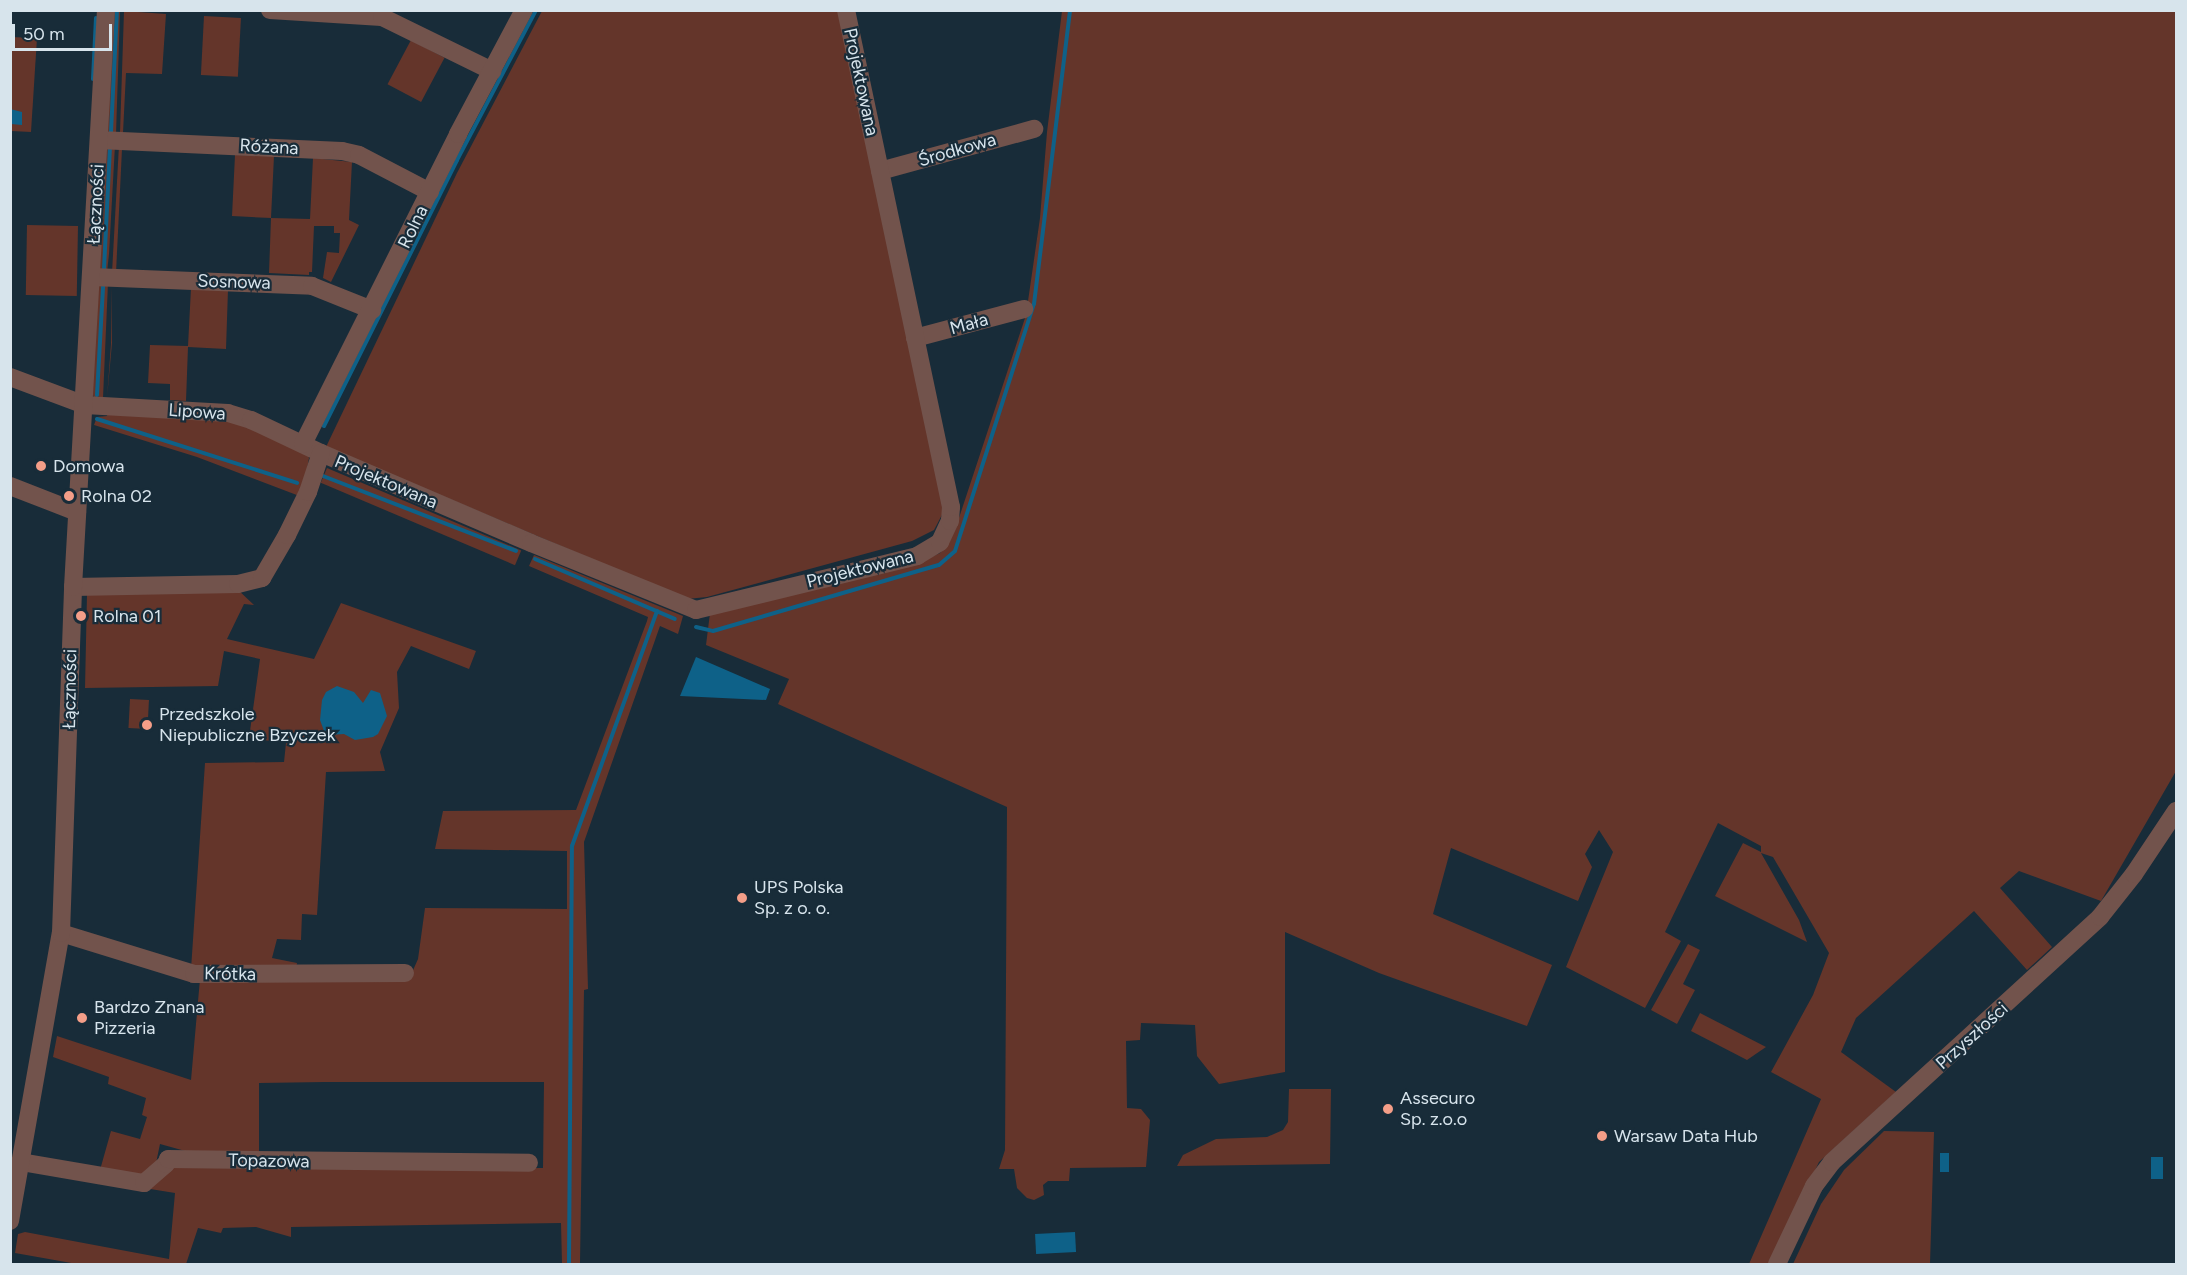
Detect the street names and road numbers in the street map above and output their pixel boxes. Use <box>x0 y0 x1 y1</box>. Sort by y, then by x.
street label: Projektowana <box>839 26 883 138</box>
street label: Środkowa <box>916 129 998 171</box>
street label: Różana <box>239 135 299 159</box>
street label: Łączności <box>83 164 109 244</box>
street label: Rolna <box>393 202 433 252</box>
street label: Sosnowa <box>197 270 271 294</box>
street label: Mała <box>948 309 990 339</box>
street label: Lipowa <box>168 399 226 425</box>
street label: Projektowana <box>331 451 441 513</box>
street label: Projektowana <box>804 545 916 593</box>
street label: Łączności <box>59 649 81 729</box>
street label: Krótka <box>204 963 256 985</box>
street label: Przyszłości <box>1931 998 2013 1074</box>
street label: Topazowa <box>228 1149 310 1173</box>

